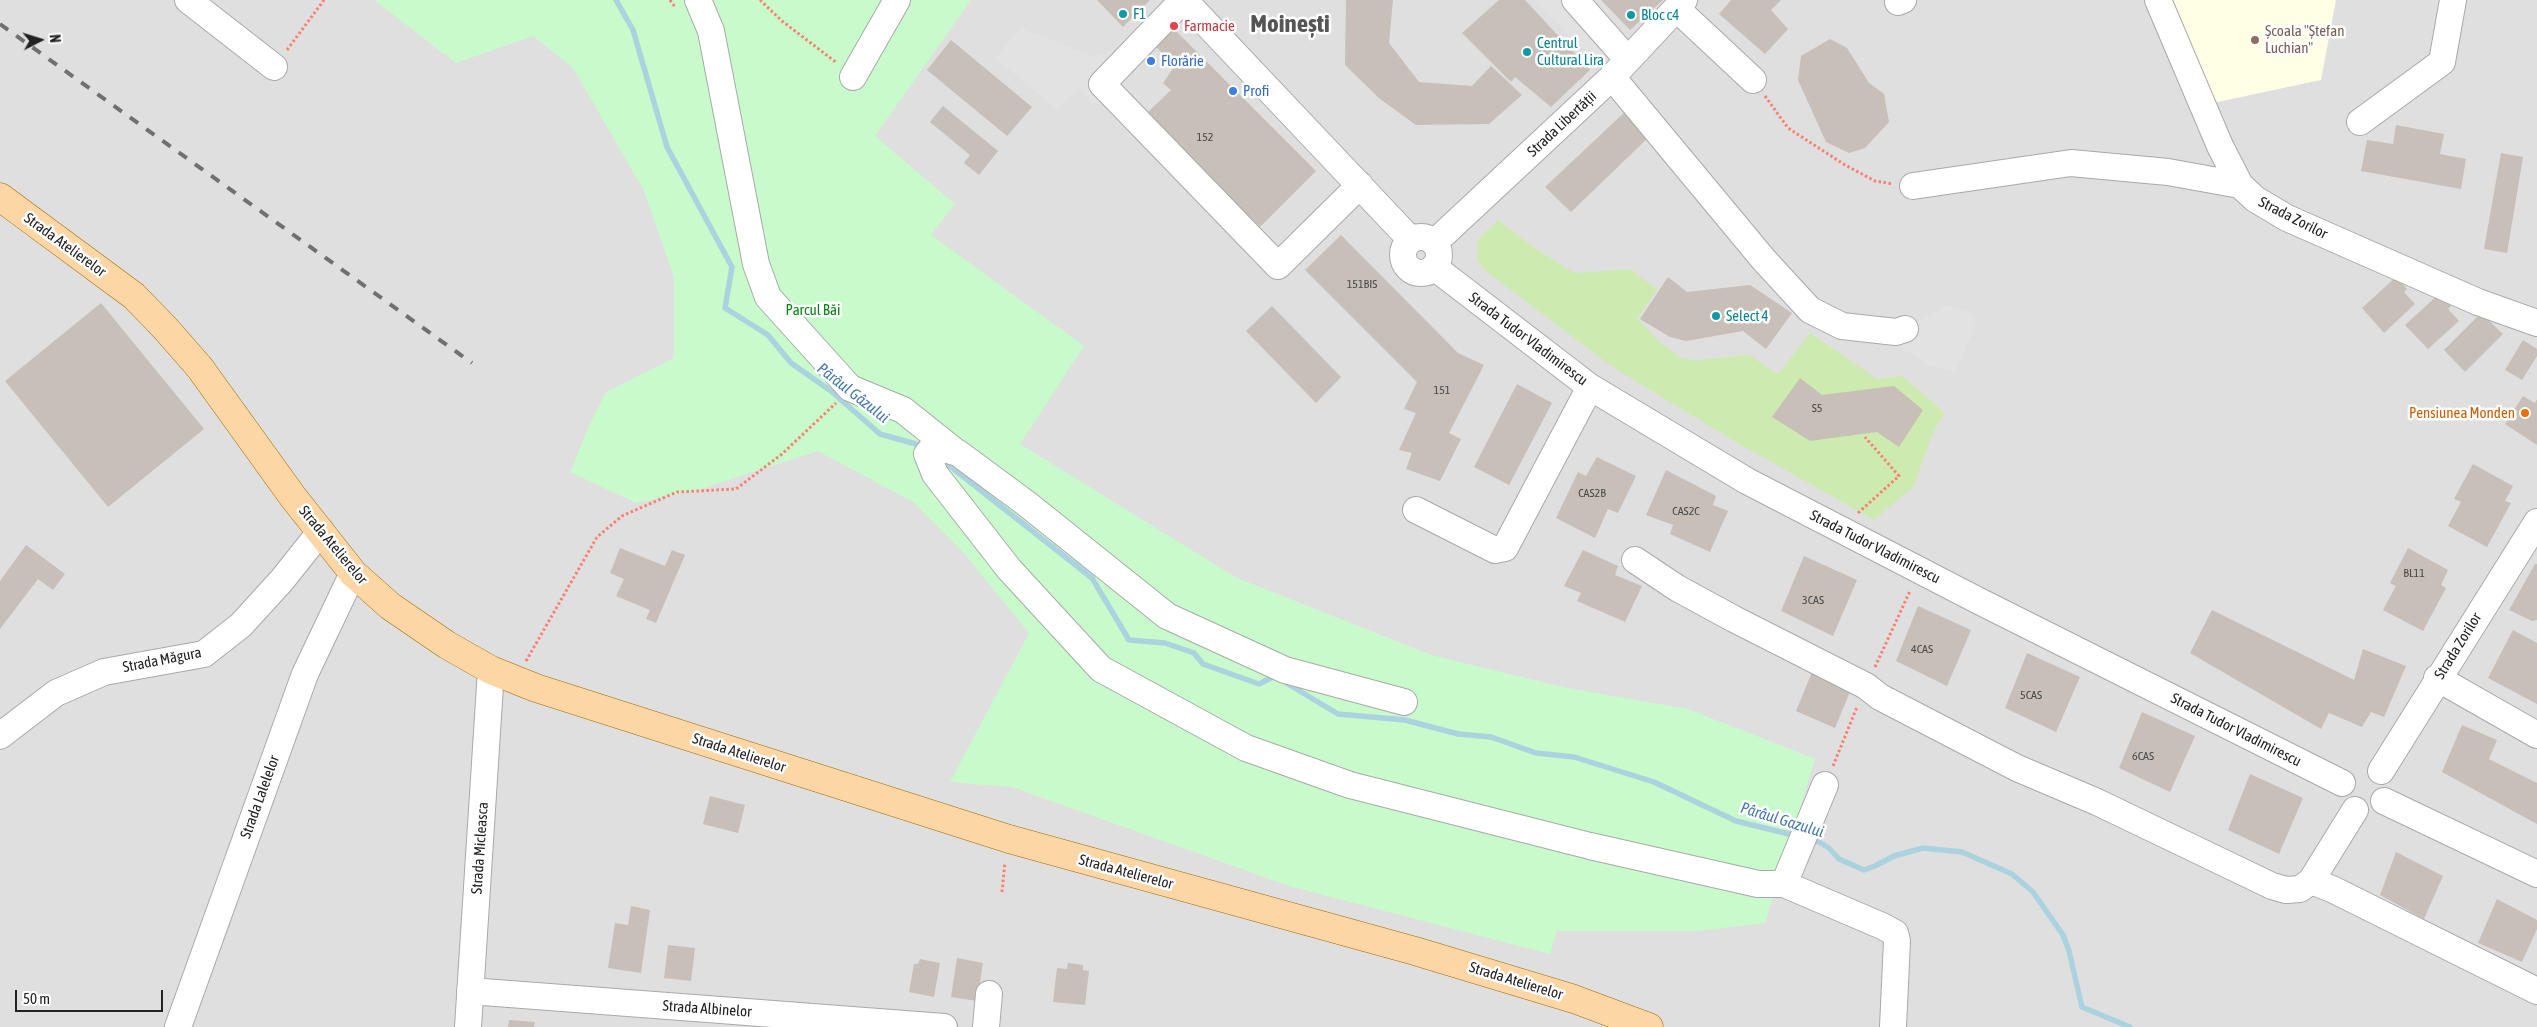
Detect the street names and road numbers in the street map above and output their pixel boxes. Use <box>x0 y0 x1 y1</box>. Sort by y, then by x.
street label: Strada Libertății <box>1524 87 1600 161</box>
street label: Strada Zorilor <box>2256 193 2330 243</box>
street label: Strada Atelierelor <box>20 209 110 281</box>
street label: Strada Tudor Vladimirescu <box>1465 288 1591 390</box>
street label: Strada Atelierelor <box>295 502 371 588</box>
street label: Strada Tudor Vladimirescu <box>1807 506 1943 588</box>
street label: Strada Zorilor <box>2431 609 2485 683</box>
street label: Strada Măgura <box>121 644 203 676</box>
street label: Strada Tudor Vladimirescu <box>2168 689 2304 771</box>
street label: Strada Atelierelor <box>690 729 788 777</box>
street label: Strada Lalelelor <box>237 753 283 841</box>
street label: Strada Micleasca <box>468 801 492 895</box>
street label: Strada Atelierelor <box>1077 851 1175 893</box>
street label: Strada Atelierelor <box>1467 958 1565 1004</box>
street label: Strada Albinelor <box>662 997 752 1021</box>

